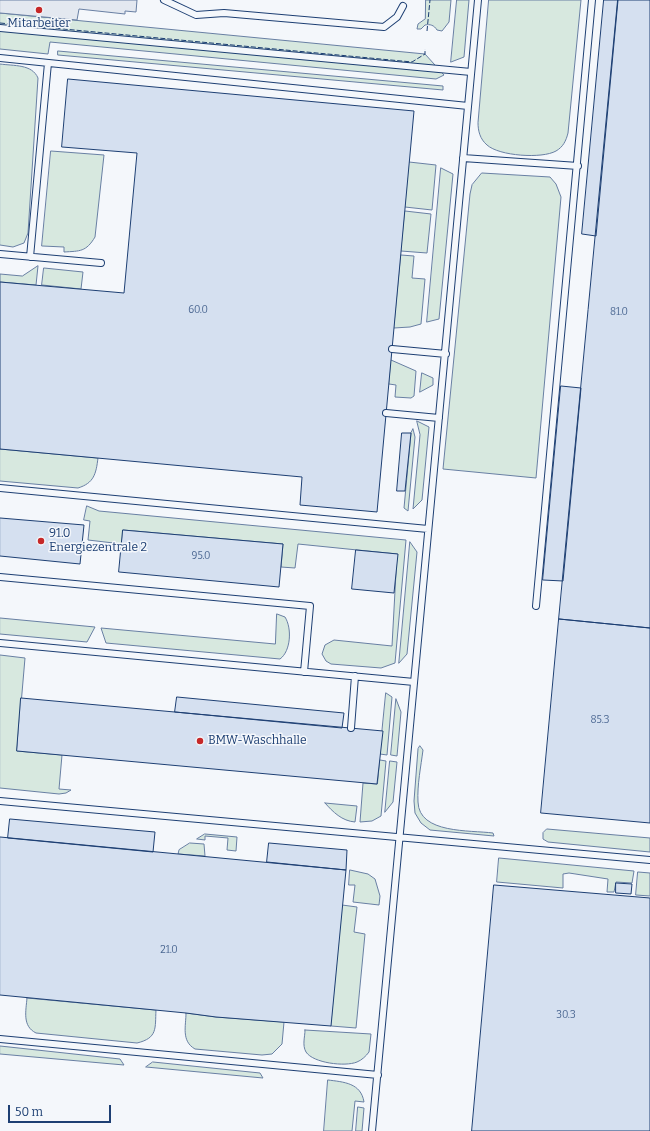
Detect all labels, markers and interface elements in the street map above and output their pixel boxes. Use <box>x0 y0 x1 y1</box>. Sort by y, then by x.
marker: Mitarbeiter <box>34 5 44 15</box>
place label: Mitarbeiter <box>7 17 71 31</box>
house number: 60.0 <box>188 304 208 316</box>
house number: 81.0 <box>610 306 628 318</box>
place label: 91.0 Energiezentrale 2 <box>49 527 147 555</box>
marker: 91.0 Energiezentrale 2 <box>36 536 46 546</box>
house number: 95.0 <box>192 550 210 562</box>
house number: 85.3 <box>591 714 609 726</box>
place label: BMW-Waschhalle <box>208 734 307 748</box>
marker: BMW-Waschhalle <box>195 736 205 746</box>
house number: 21.0 <box>160 944 178 956</box>
house number: 30.3 <box>556 1009 576 1021</box>
scale bar <box>10 1097 113 1123</box>
text: 50 m <box>15 1105 43 1119</box>

